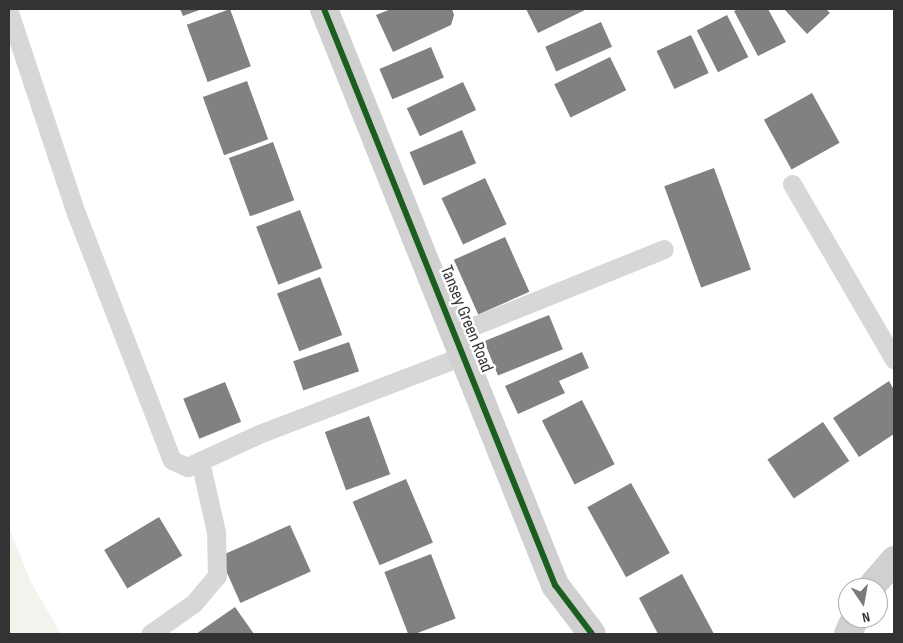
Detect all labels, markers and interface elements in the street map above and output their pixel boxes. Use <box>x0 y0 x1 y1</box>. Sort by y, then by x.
street label: Tansey Green Road <box>435 263 497 375</box>
north arrow <box>838 578 888 628</box>
text: N <box>861 608 871 626</box>

